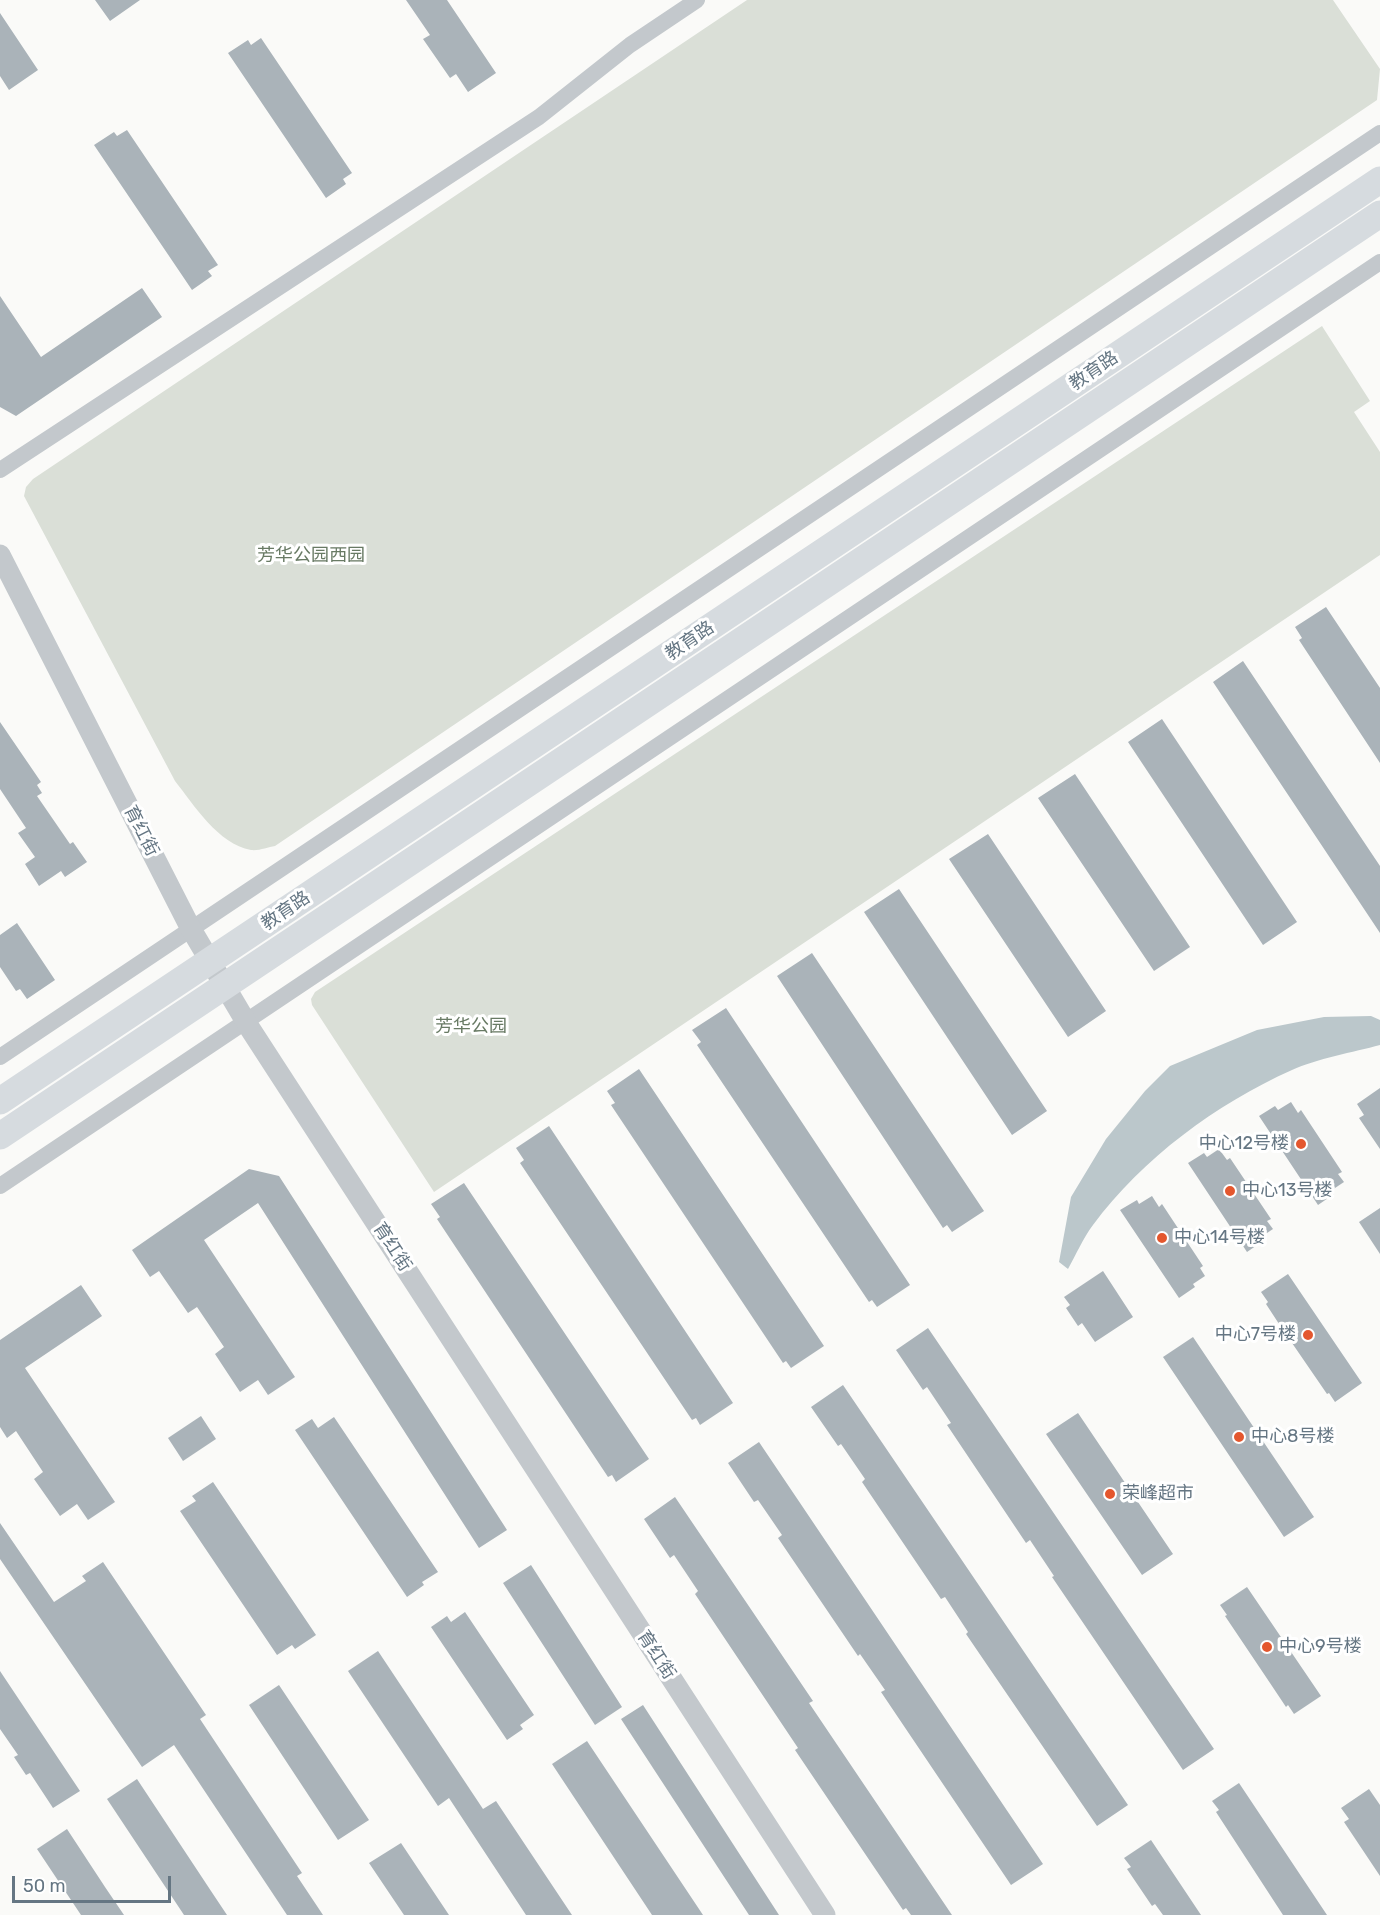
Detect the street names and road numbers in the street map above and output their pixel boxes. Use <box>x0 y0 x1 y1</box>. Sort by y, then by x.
street label: 教育路 <box>1066 347 1122 395</box>
street label: 教育路 <box>662 617 718 665</box>
street label: 育红街 <box>119 802 163 860</box>
street label: 教育路 <box>258 887 314 935</box>
street label: 育红街 <box>368 1218 416 1276</box>
street label: 育红街 <box>632 1626 680 1684</box>

